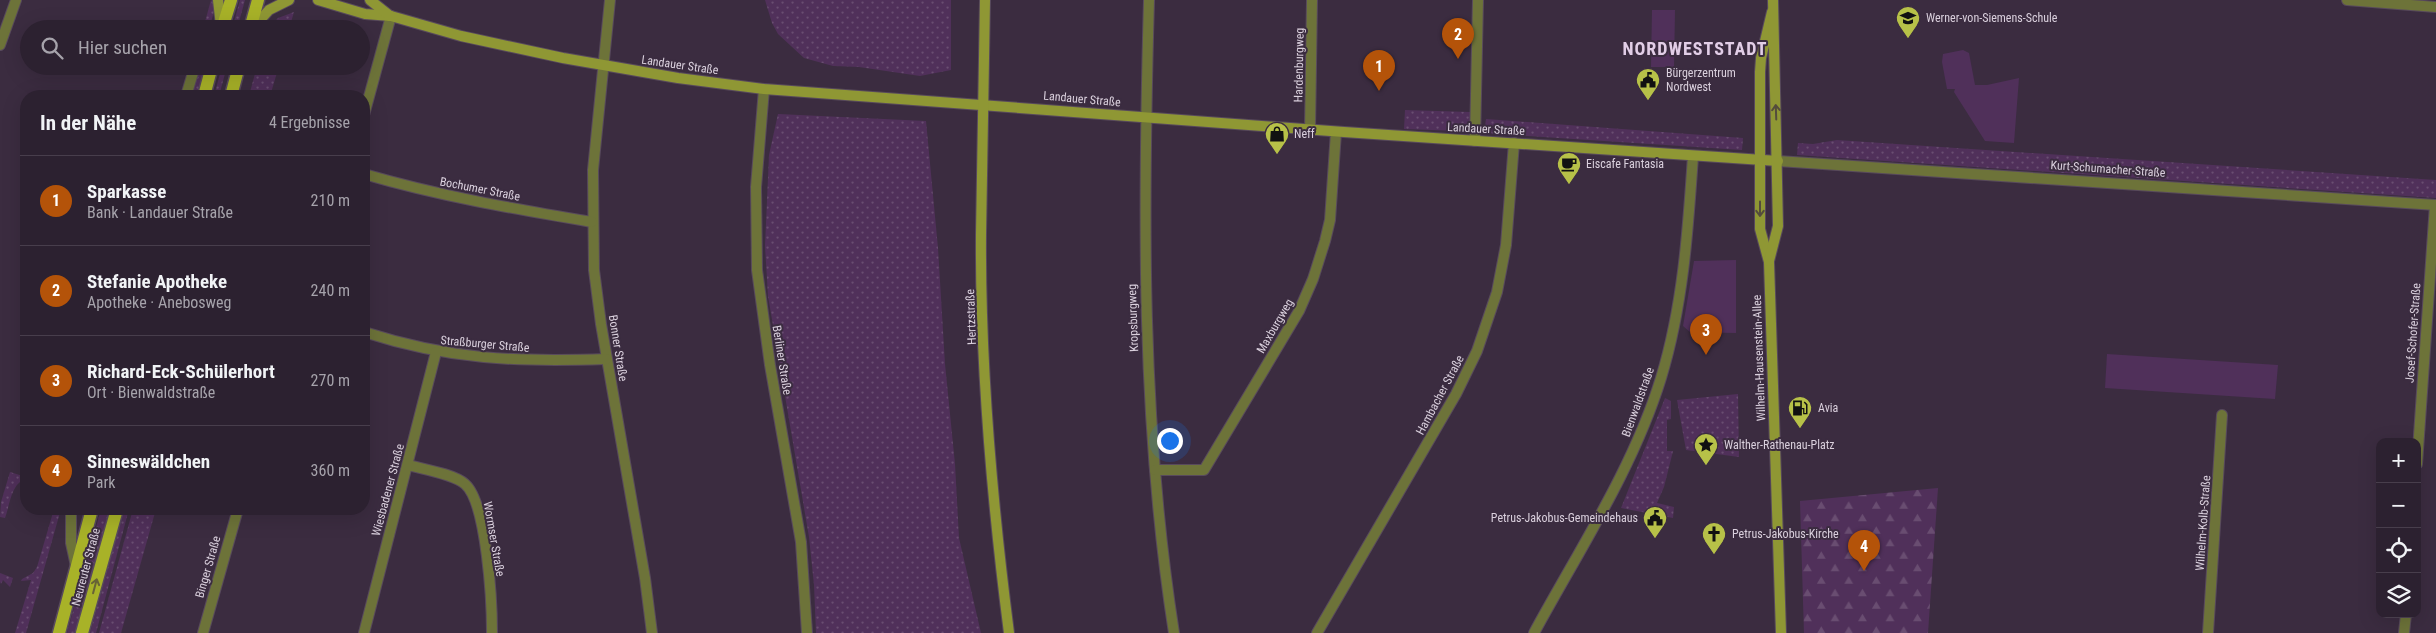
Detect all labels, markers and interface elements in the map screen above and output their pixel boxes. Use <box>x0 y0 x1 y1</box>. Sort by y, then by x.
school or university icon: Werner-von-Siemens-Schule <box>1895 5 1921 39</box>
place label: Werner-von-Siemens-Schule <box>1926 11 2058 25</box>
pin: 2 <box>1442 18 1474 59</box>
search box <box>20 20 370 75</box>
street label: Hardenburgweg <box>1291 27 1307 102</box>
icon: search <box>38 34 66 62</box>
text: Hier suchen <box>78 36 167 59</box>
district label: NORDWESTSTADT <box>1622 38 1768 59</box>
pin: 1 <box>1363 50 1395 91</box>
street label: Landauer Straße <box>641 53 720 77</box>
place label: Bürgerzentrum Nordwest <box>1666 66 1736 94</box>
public building icon: Bürgerzentrum Nordwest <box>1635 67 1661 101</box>
street label: Landauer Straße <box>1043 89 1122 109</box>
one-way arrow <box>1771 105 1781 121</box>
text: In der Nähe <box>40 111 136 135</box>
text: 4 Ergebnisse <box>269 113 350 132</box>
street label: Landauer Straße <box>1447 120 1526 138</box>
shop icon: Neff <box>1264 121 1290 155</box>
place label: Neff <box>1294 127 1315 141</box>
cafe icon: Eiscafe Fantasia <box>1556 151 1582 185</box>
place label: Eiscafe Fantasia <box>1586 157 1664 171</box>
street label: Kurt-Schumacher-Straße <box>2050 158 2166 180</box>
street label: Bochumer Straße <box>439 174 522 204</box>
text: Sparkasse <box>87 180 166 203</box>
text: 1 <box>52 191 60 210</box>
text: 210 m <box>311 191 350 210</box>
one-way arrow <box>1755 200 1765 217</box>
text: Bank · Landauer Straße <box>87 203 233 222</box>
text: Stefanie Apotheke <box>87 270 227 293</box>
text: 2 <box>52 281 60 300</box>
text: 240 m <box>311 281 350 300</box>
street label: Josef-Schofer-Straße <box>2403 282 2423 383</box>
street label: Kropsburgweg <box>1125 284 1141 352</box>
street label: Hertzstraße <box>963 288 979 345</box>
text: Apotheke · Anebosweg <box>87 293 231 312</box>
street label: Wilhelm-Hausenstein-Allee <box>1750 294 1768 422</box>
street label: Maxburgweg <box>1254 296 1296 356</box>
street label: Bonner Straße <box>606 314 630 383</box>
pin: 3 <box>1690 314 1722 355</box>
street label: Berliner Straße <box>770 324 794 396</box>
street label: Straßburger Straße <box>440 333 530 355</box>
street label: Hambacher Straße <box>1413 352 1467 437</box>
text: Richard-Eck-Schülerhort <box>87 360 275 383</box>
street label: Bienwaldstraße <box>1619 365 1657 439</box>
text: 3 <box>52 371 60 390</box>
text: 270 m <box>311 371 350 390</box>
text: Ort · Bienwaldstraße <box>87 383 215 402</box>
fuel station icon: Avia <box>1787 395 1813 429</box>
place label: Avia <box>1818 401 1839 415</box>
your location <box>1157 428 1183 454</box>
place icon: Walther-Rathenau-Platz <box>1693 432 1719 466</box>
place label: Walther-Rathenau-Platz <box>1724 438 1834 452</box>
map controls <box>2376 438 2421 618</box>
button: + <box>2376 438 2421 483</box>
street label: Wiesbadener Straße <box>369 442 407 538</box>
text: Sinneswäldchen <box>87 450 210 473</box>
text: 4 <box>52 461 60 480</box>
text: 360 m <box>311 461 350 480</box>
text: Park <box>87 473 116 492</box>
street label: Wilhelm-Kolb-Straße <box>2193 474 2213 571</box>
button: − <box>2376 483 2421 528</box>
street label: Wormser Straße <box>481 500 508 578</box>
public building icon: Petrus-Jakobus-Gemeindehaus <box>1642 505 1668 539</box>
place label: Petrus-Jakobus-Gemeindehaus <box>1491 511 1638 525</box>
church icon: Petrus-Jakobus-Kirche <box>1701 521 1727 555</box>
street label: Neureuter Straße <box>69 526 103 608</box>
place label: Petrus-Jakobus-Kirche <box>1732 527 1839 541</box>
button: locate <box>2376 528 2421 573</box>
pin: 4 <box>1848 530 1880 571</box>
street label: Binger Straße <box>192 534 224 600</box>
button: layers <box>2376 573 2421 618</box>
one-way arrow <box>91 578 101 594</box>

